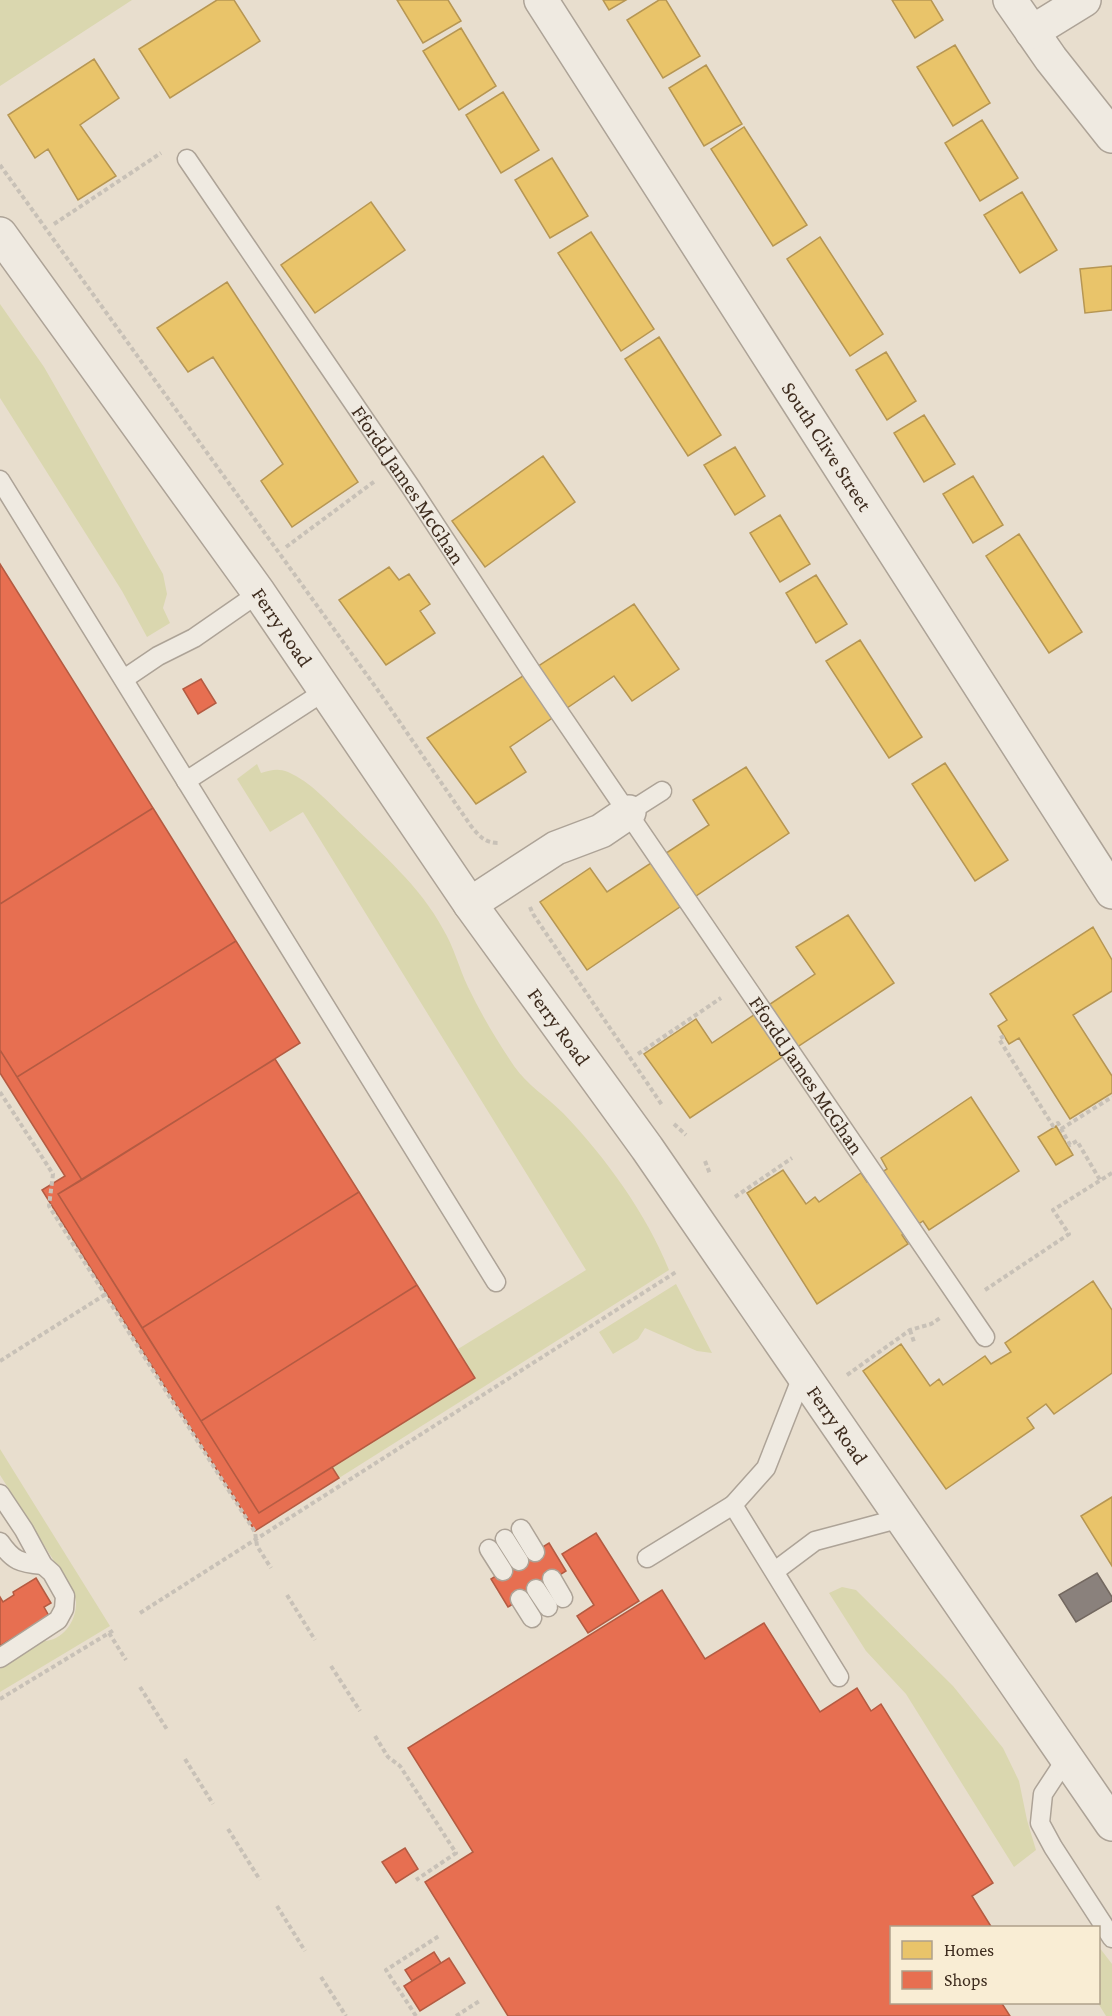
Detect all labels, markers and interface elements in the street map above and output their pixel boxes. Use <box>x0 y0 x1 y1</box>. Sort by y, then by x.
street label: South Clive Street <box>777 377 878 516</box>
street label: Ffordd James McGhan <box>347 401 470 569</box>
street label: Ferry Road <box>247 583 317 671</box>
street label: Ferry Road <box>523 983 595 1070</box>
street label: Ffordd James McGhan <box>744 992 869 1159</box>
street label: Ferry Road <box>802 1381 873 1469</box>
legend <box>890 1926 1100 2004</box>
text: Homes <box>944 1940 994 1960</box>
text: Shops <box>944 1970 988 1990</box>

